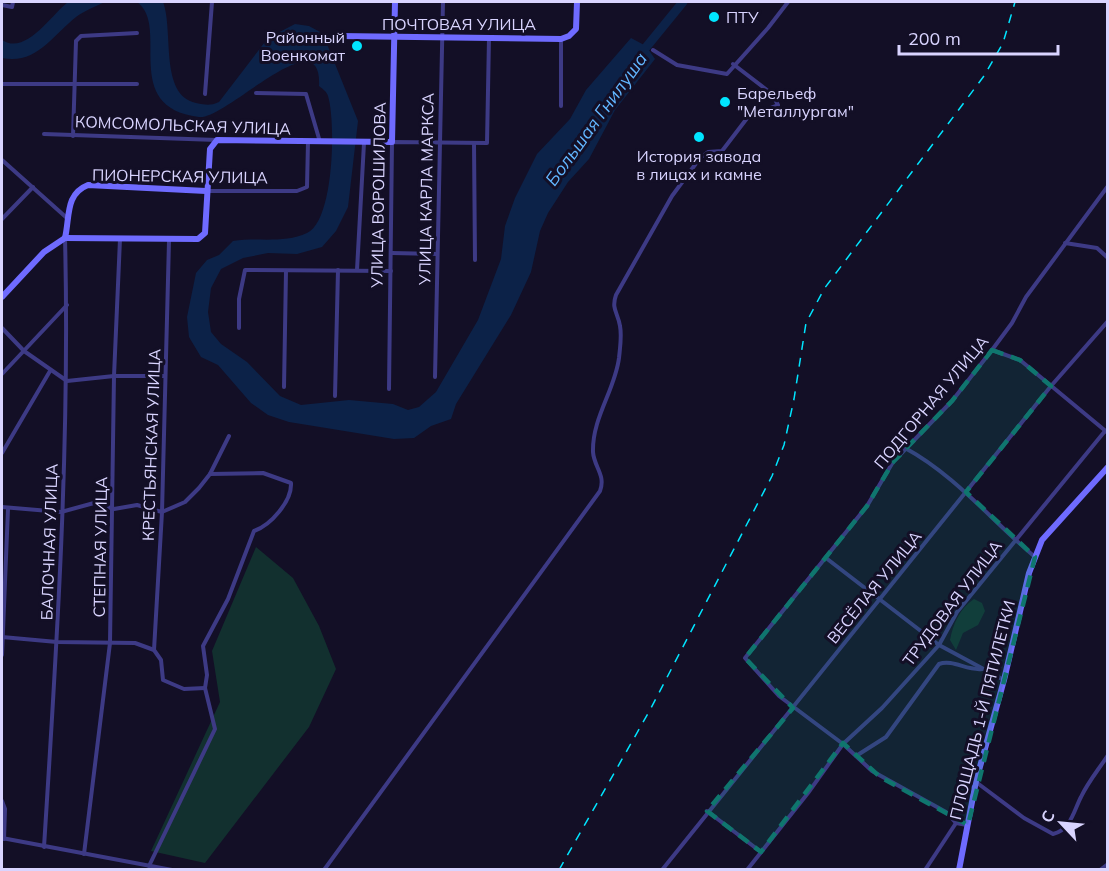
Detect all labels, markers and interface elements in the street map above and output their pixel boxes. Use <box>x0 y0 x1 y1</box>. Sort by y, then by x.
place label: ПТУ <box>726 7 759 27</box>
marker: ПТУ <box>707 10 721 24</box>
street label: ПОЧТОВАЯ УЛИЦА <box>382 14 536 34</box>
scale bar <box>899 18 1058 56</box>
place label: Районный Военкомат <box>261 27 346 65</box>
text: 200 m <box>908 27 961 50</box>
marker: Районный Военкомат <box>350 39 364 53</box>
water label: Большая Гнилуша <box>540 48 652 190</box>
place label: Барельеф "Металлургам" <box>737 83 854 121</box>
street label: УЛИЦА КАРЛА МАРКСА <box>414 93 438 286</box>
marker: Барельеф "Металлургам" <box>718 95 732 109</box>
street label: УЛИЦА ВОРОШИЛОВА <box>366 102 390 289</box>
street label: КОМСОМОЛЬСКАЯ УЛИЦА <box>75 111 292 139</box>
marker: История завода в лицах и камне <box>692 130 706 144</box>
place label: История завода в лицах и камне <box>636 146 762 184</box>
street label: ПИОНЕРСКАЯ УЛИЦА <box>92 164 268 188</box>
street label: ПОДГОРНАЯ УЛИЦА <box>870 331 993 472</box>
street label: КРЕСТЬЯНСКАЯ УЛИЦА <box>138 348 164 541</box>
street label: БАЛОЧНАЯ УЛИЦА <box>36 463 62 621</box>
street label: СТЕПНАЯ УЛИЦА <box>89 476 111 618</box>
street label: ВЕСЁЛАЯ УЛИЦА <box>822 526 926 647</box>
street label: ТРУДОВАЯ УЛИЦА <box>898 536 1006 670</box>
street label: ПЛОЩАДЬ 1-Й ПЯТИЛЕТКИ <box>945 598 1019 822</box>
north arrow <box>1031 793 1091 853</box>
text: С <box>1036 807 1059 826</box>

